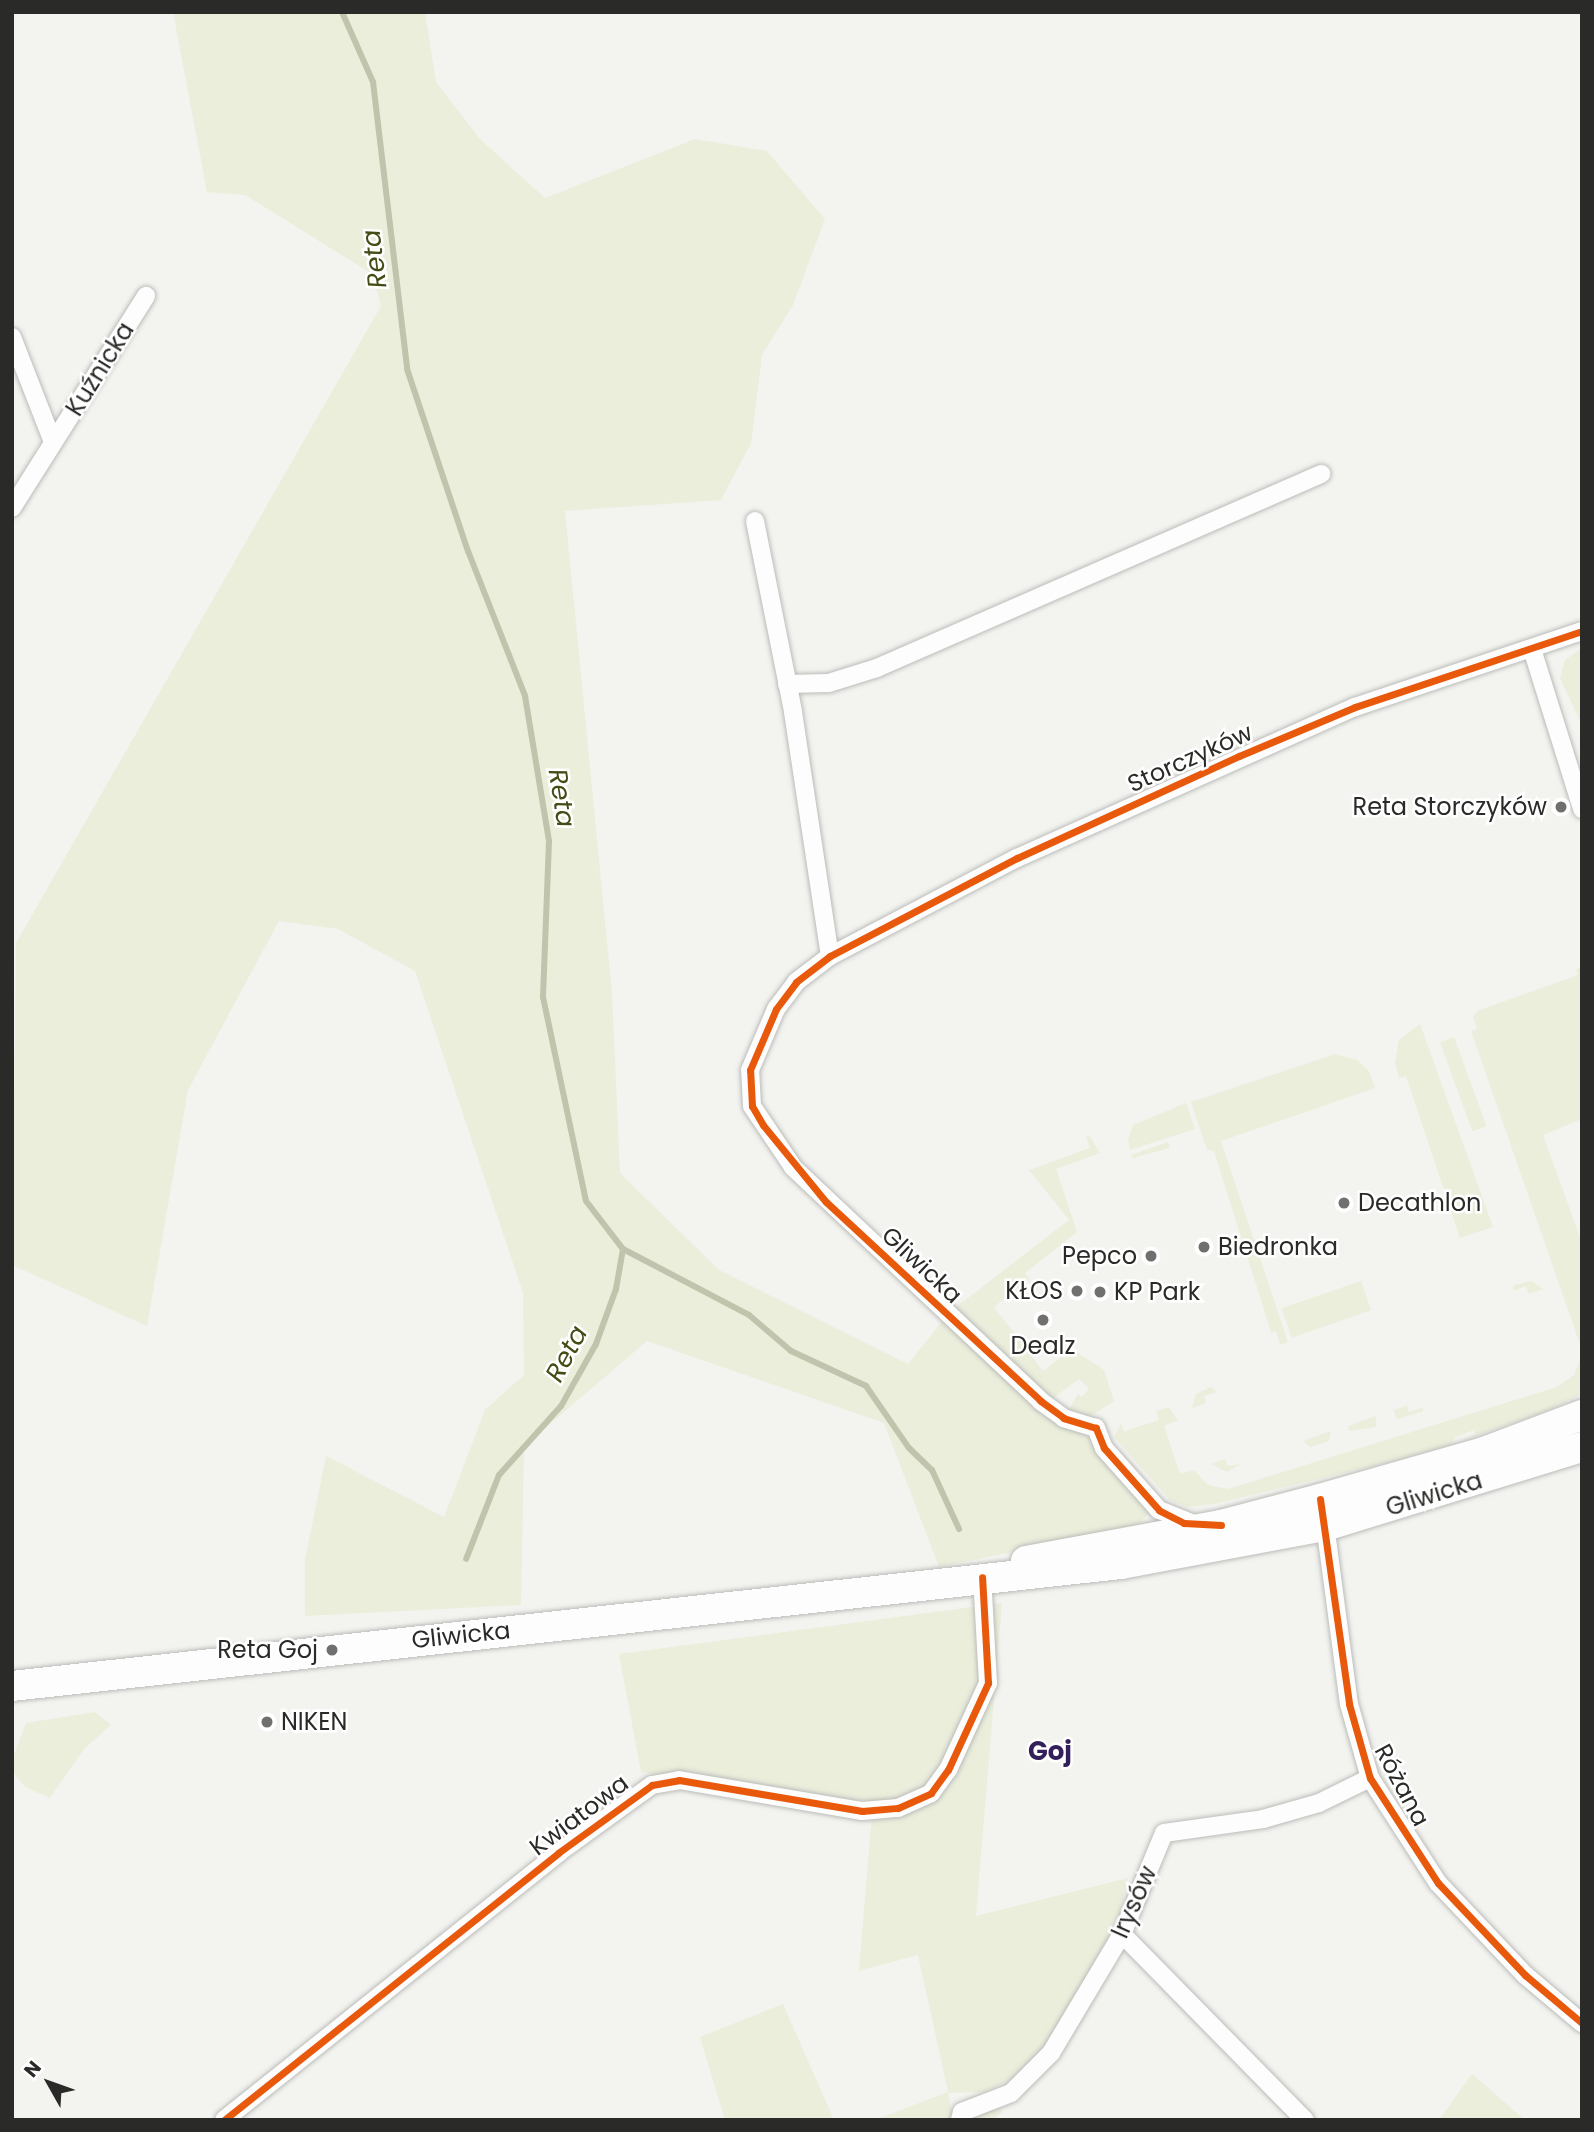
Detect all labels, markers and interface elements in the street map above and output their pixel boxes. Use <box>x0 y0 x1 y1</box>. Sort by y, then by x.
water label: Reta <box>356 228 394 290</box>
street label: Kuźnicka <box>60 317 140 421</box>
street label: Storczyków <box>1123 718 1257 798</box>
water label: Reta <box>541 766 581 830</box>
place label: Reta Storczyków <box>1353 793 1547 821</box>
marker: Reta Storczyków <box>1553 799 1569 815</box>
place label: Decathlon <box>1358 1189 1481 1217</box>
marker: Decathlon <box>1336 1195 1352 1211</box>
street label: Gliwicka <box>876 1221 968 1309</box>
place label: Biedronka <box>1218 1233 1338 1261</box>
marker: Biedronka <box>1196 1239 1212 1255</box>
place label: Pepco <box>1062 1242 1137 1270</box>
marker: Pepco <box>1143 1248 1159 1264</box>
place label: KŁOS <box>1005 1277 1063 1305</box>
place label: KP Park <box>1114 1278 1200 1306</box>
marker: KŁOS <box>1069 1283 1085 1299</box>
marker: KP Park <box>1092 1284 1108 1300</box>
marker: Dealz <box>1035 1312 1051 1328</box>
water label: Reta <box>539 1321 595 1387</box>
place label: Dealz <box>1011 1332 1075 1360</box>
street label: Gliwicka <box>1382 1466 1486 1522</box>
street label: Gliwicka <box>410 1615 512 1655</box>
place label: Reta Goj <box>217 1636 318 1664</box>
marker: Reta Goj <box>324 1642 340 1658</box>
place label: NIKEN <box>281 1708 347 1736</box>
marker: NIKEN <box>259 1714 275 1730</box>
district label: Goj <box>1028 1736 1072 1768</box>
street label: Różana <box>1368 1739 1436 1831</box>
street label: Kwiatowa <box>524 1769 634 1861</box>
street label: Irysów <box>1105 1861 1163 1943</box>
north arrow <box>14 2048 84 2118</box>
text: N <box>18 2055 47 2083</box>

